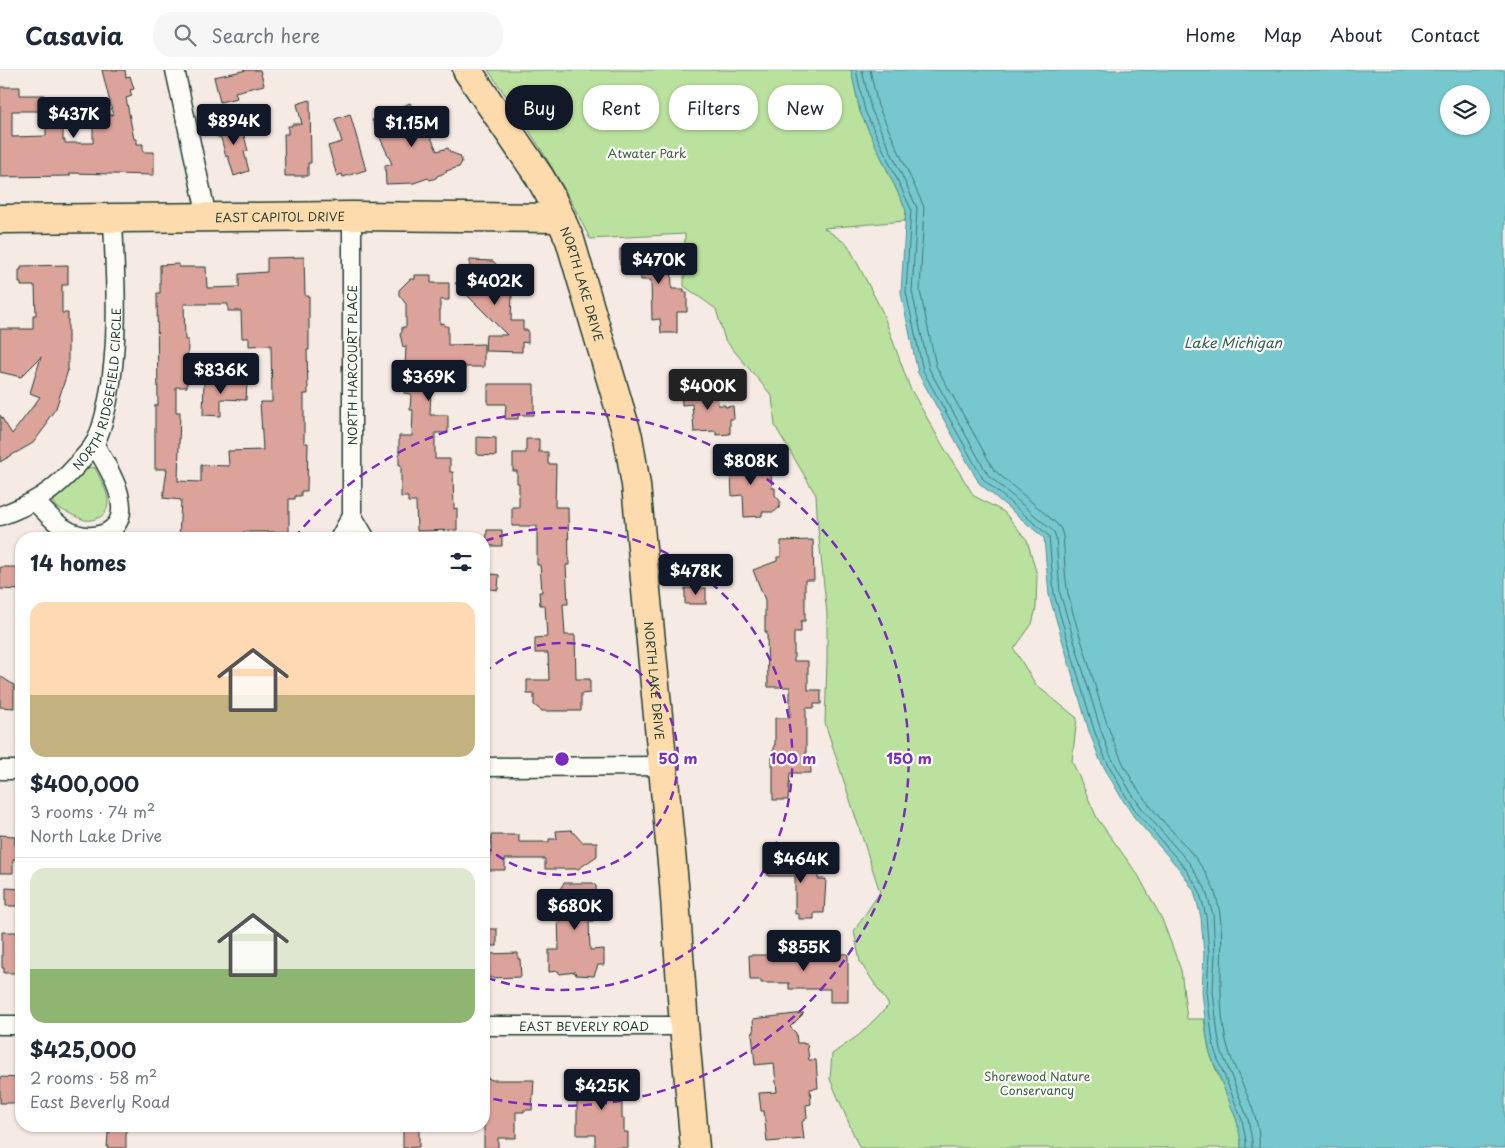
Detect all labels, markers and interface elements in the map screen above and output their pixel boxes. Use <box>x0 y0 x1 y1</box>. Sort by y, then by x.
search box <box>153 12 503 57</box>
text: Casavia <box>25 17 123 53</box>
icon: search <box>171 21 199 49</box>
text: Search here <box>211 21 320 49</box>
text: Home <box>1185 21 1235 48</box>
text: Map <box>1263 21 1302 48</box>
text: About <box>1330 21 1382 48</box>
text: Contact <box>1410 21 1480 48</box>
chip: Buy <box>505 85 573 130</box>
chip: Rent <box>583 85 659 130</box>
chip: Filters <box>669 85 758 130</box>
chip: New <box>768 85 842 130</box>
map controls <box>1440 85 1490 135</box>
button: layers <box>1440 85 1490 135</box>
pin: $437K <box>39 97 109 139</box>
text: $437K <box>48 101 100 125</box>
pin: $894K <box>199 104 269 146</box>
pin: $1.15M <box>371 106 453 148</box>
text: $894K <box>208 108 260 132</box>
text: $1.15M <box>385 110 439 134</box>
park label: Atwater Park <box>608 144 686 162</box>
street label: EAST CAPITOL DRIVE <box>215 207 345 226</box>
street label: NORTH LAKE DRIVE <box>556 224 608 343</box>
pin: $470K <box>624 242 694 285</box>
text: $470K <box>632 247 686 271</box>
pin: $402K <box>460 264 530 306</box>
text: $402K <box>467 268 523 292</box>
street label: NORTH HARCOURT PLACE <box>343 284 361 445</box>
street label: NORTH RIDGEFIELD CIRCLE <box>68 307 125 474</box>
water label: Lake Michigan <box>1184 332 1283 353</box>
pin: $836K <box>186 352 256 395</box>
text: $836K <box>194 357 248 381</box>
pin: $369K <box>394 360 464 402</box>
text: $369K <box>403 364 455 388</box>
pin: $400K <box>673 368 743 411</box>
text: $400K <box>680 373 736 397</box>
pin: $808K <box>716 444 786 486</box>
text: $808K <box>724 448 778 472</box>
text: 14 homes <box>30 546 126 578</box>
icon: filters <box>447 548 475 576</box>
pin: $478K <box>661 554 731 596</box>
text: $478K <box>670 558 722 582</box>
street label: NORTH LAKE DRIVE <box>640 621 669 741</box>
icon: home <box>208 635 298 725</box>
text: 50 m <box>659 746 697 769</box>
text: 100 m <box>770 746 816 769</box>
text: 150 m <box>886 746 932 769</box>
centre of rings <box>553 750 571 768</box>
text: $400,000 <box>30 767 139 799</box>
text: 3 rooms · 74 m² <box>30 799 155 823</box>
text: North Lake Drive <box>30 823 162 847</box>
pin: $464K <box>766 842 836 884</box>
text: $464K <box>773 846 829 870</box>
pin: $680K <box>540 888 610 931</box>
text: $680K <box>548 893 602 917</box>
icon: home <box>208 900 298 990</box>
pin: $855K <box>769 930 839 972</box>
text: $855K <box>778 934 830 958</box>
street label: EAST BEVERLY ROAD <box>519 1017 649 1035</box>
text: $425,000 <box>30 1033 136 1065</box>
text: 2 rooms · 58 m² <box>30 1065 157 1089</box>
park label: Shorewood Nature Conservancy <box>984 1067 1091 1099</box>
pin: $425K <box>567 1068 637 1111</box>
text: $425K <box>575 1073 629 1097</box>
text: East Beverly Road <box>30 1089 170 1113</box>

